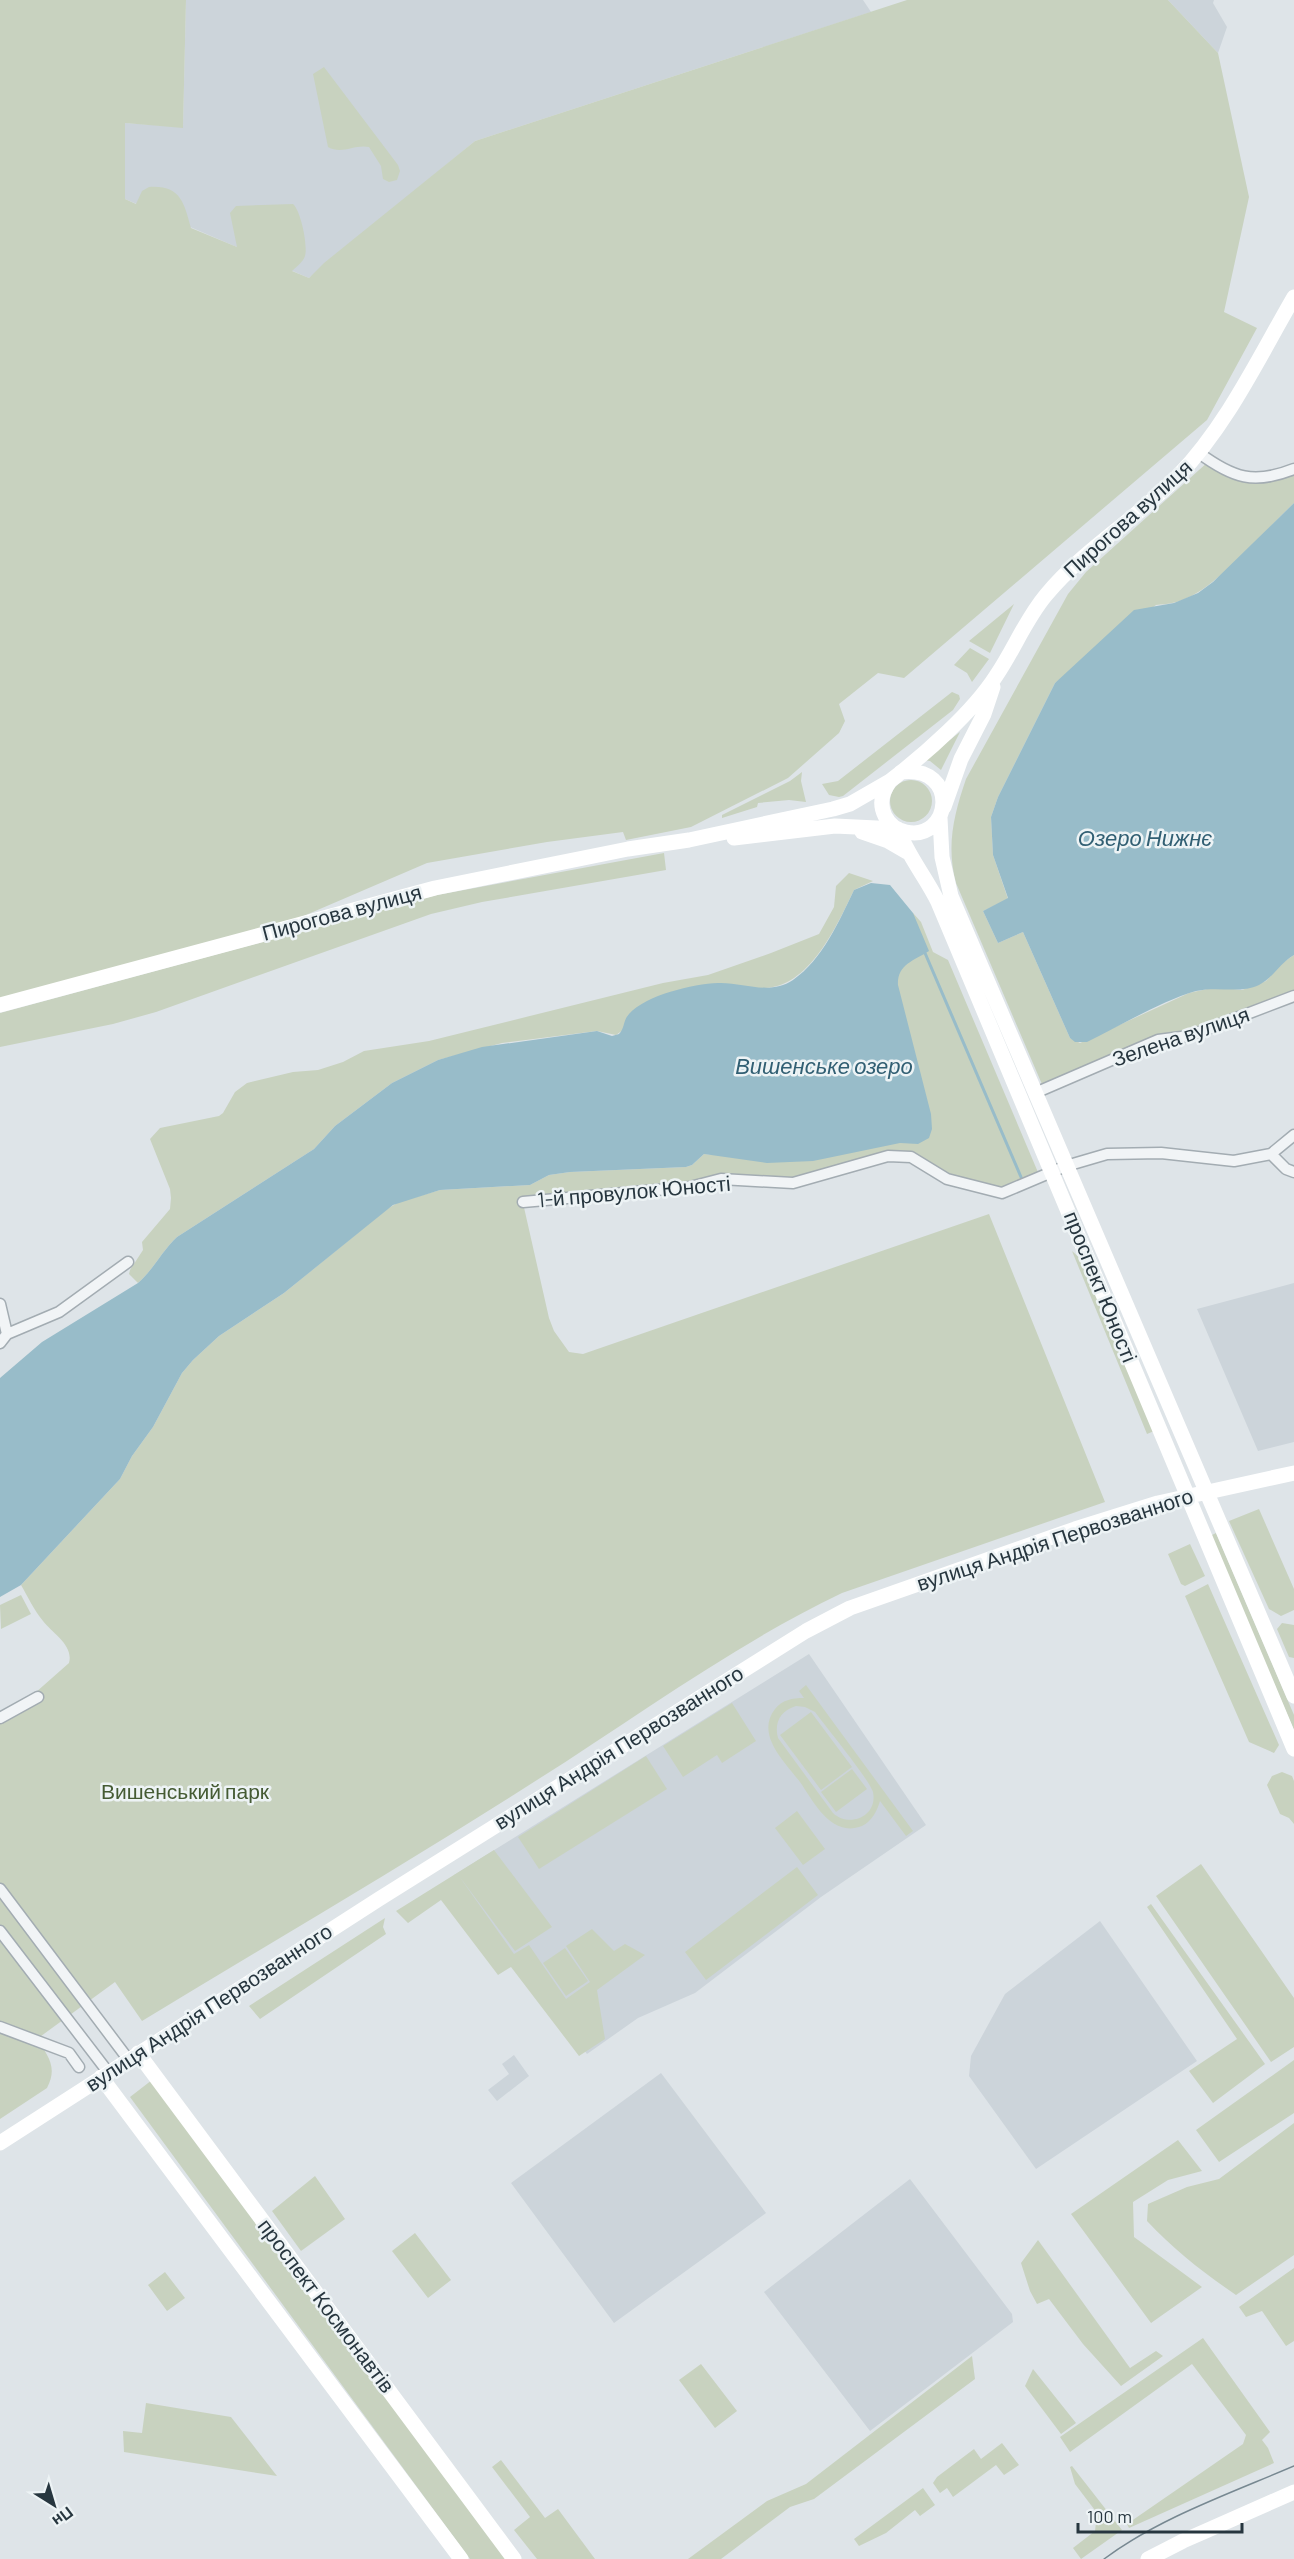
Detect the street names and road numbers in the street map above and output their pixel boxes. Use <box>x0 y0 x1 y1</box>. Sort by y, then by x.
street label: Пирогова вулиця <box>1058 454 1196 582</box>
street label: Пирогова вулиця <box>259 878 424 945</box>
street label: Зелена вулиця <box>1109 1000 1252 1071</box>
street label: 1-й провулок Юності <box>536 1170 732 1211</box>
street label: проспект Юності <box>1060 1207 1143 1366</box>
street label: вулиця Андрія Первозванного <box>913 1482 1196 1595</box>
street label: вулиця Андрія Первозванного <box>489 1660 747 1834</box>
street label: вулиця Андрія Первозванного <box>80 1918 336 2096</box>
street label: проспект Космонавтів <box>254 2213 401 2397</box>

